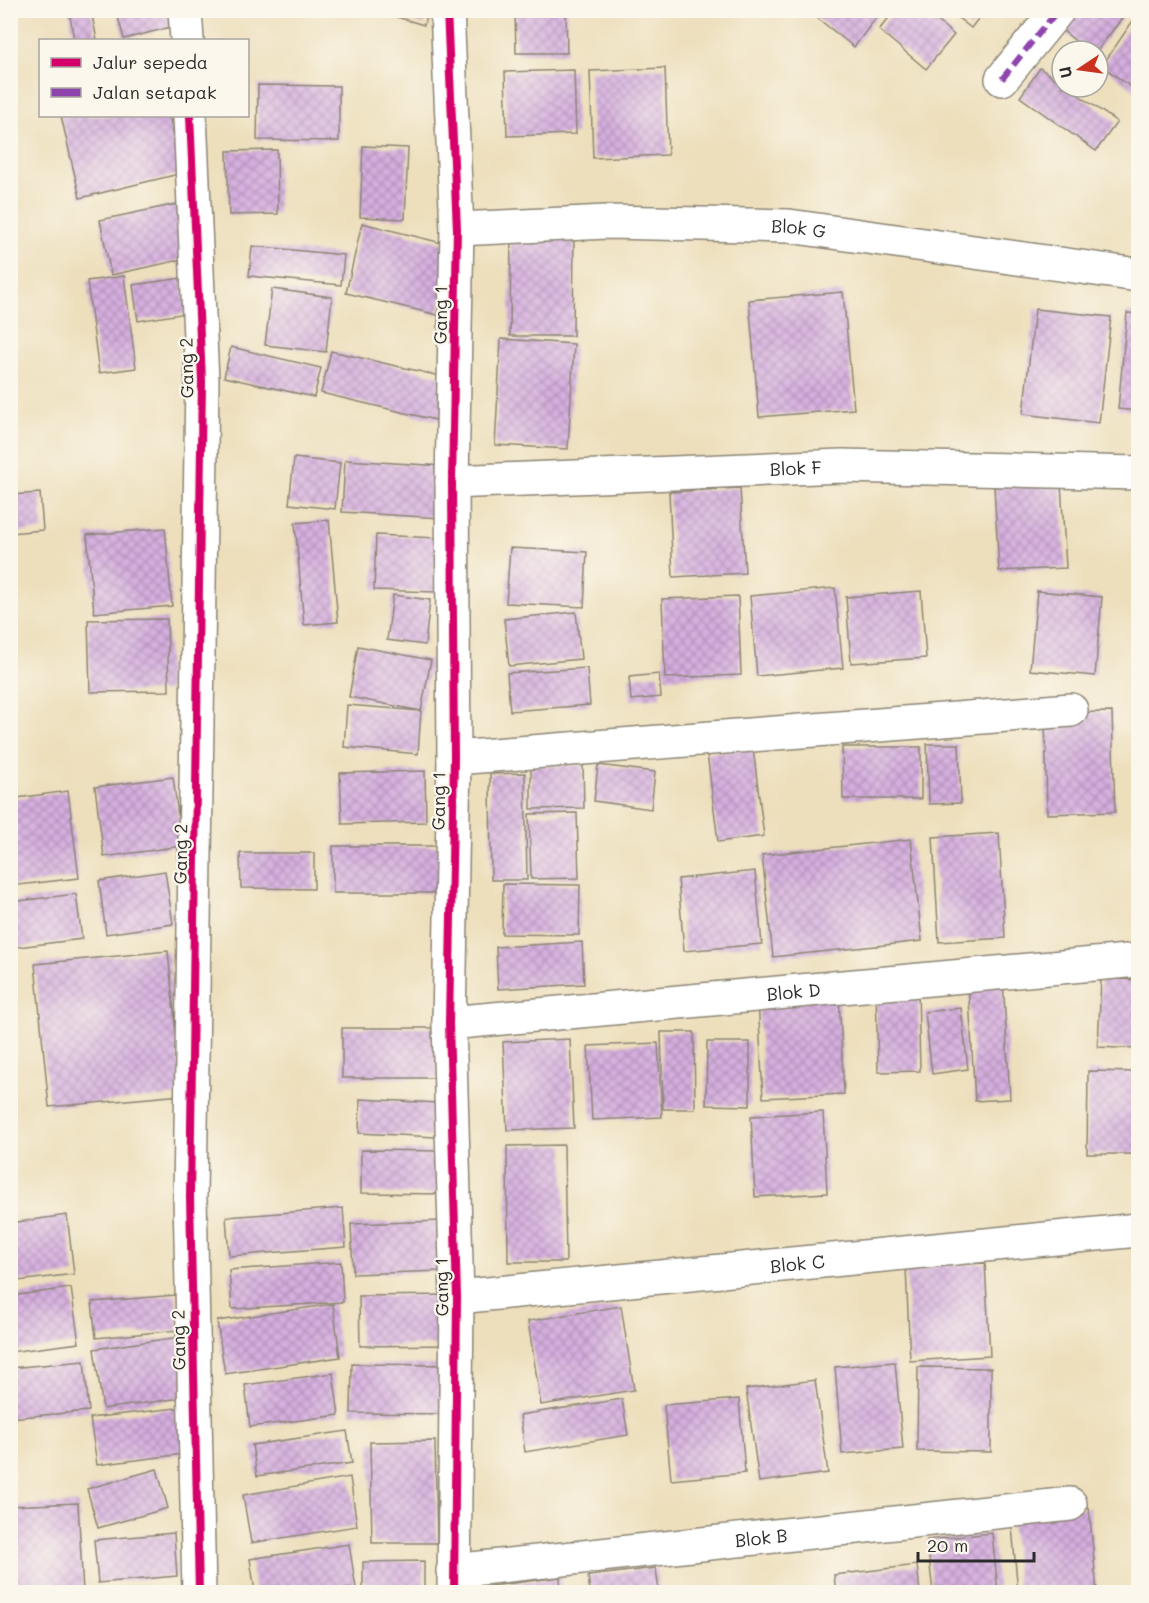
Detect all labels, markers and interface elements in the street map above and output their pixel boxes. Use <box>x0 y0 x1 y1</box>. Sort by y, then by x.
legend <box>39 39 249 117</box>
north arrow <box>1050 39 1110 99</box>
text: Jalur sepeda <box>93 50 208 74</box>
text: U <box>1053 65 1076 80</box>
text: Jalan setapak <box>93 80 216 104</box>
street label: Blok G <box>771 214 828 243</box>
street label: Gang 1 <box>427 285 453 345</box>
street label: Gang 2 <box>173 337 199 399</box>
street label: Blok F <box>769 455 822 481</box>
street label: Gang 1 <box>425 771 451 831</box>
street label: Gang 2 <box>167 823 193 885</box>
street label: Blok D <box>766 977 822 1006</box>
street label: Blok C <box>769 1249 826 1278</box>
street label: Gang 1 <box>428 1257 454 1317</box>
street label: Gang 2 <box>165 1309 191 1371</box>
street label: Blok B <box>734 1523 789 1552</box>
scale bar <box>918 1525 1034 1563</box>
text: 20 m <box>927 1533 968 1557</box>

